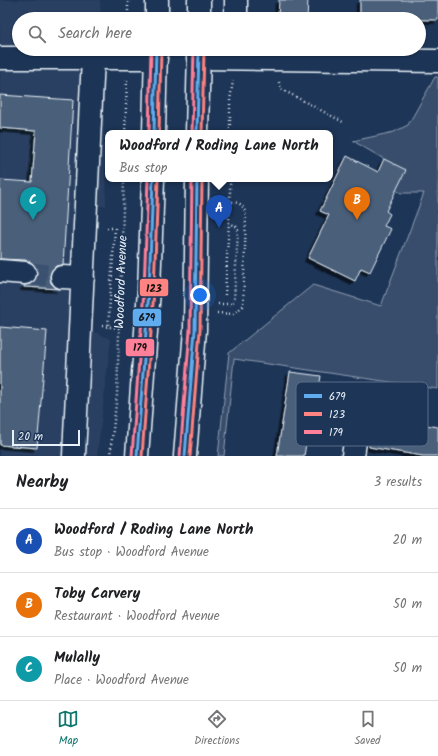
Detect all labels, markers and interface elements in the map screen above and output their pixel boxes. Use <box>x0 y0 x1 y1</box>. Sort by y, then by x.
search box <box>12 12 426 56</box>
text: Search here <box>58 22 132 46</box>
icon: search <box>26 23 48 45</box>
popup <box>105 130 333 182</box>
text: Woodford / Roding Lane North <box>119 134 319 158</box>
text: Bus stop <box>119 158 167 179</box>
pin: C <box>20 187 46 220</box>
pin: B <box>344 187 370 220</box>
pin: A <box>206 195 232 228</box>
street label: Woodford Avenue <box>109 235 134 329</box>
line badge: 123 <box>139 278 169 297</box>
text: 123 <box>146 280 162 298</box>
your location <box>190 285 210 305</box>
line badge: 679 <box>132 308 162 327</box>
text: 679 <box>139 309 156 327</box>
line badge: 179 <box>125 338 155 357</box>
text: 179 <box>133 339 147 357</box>
legend <box>296 382 428 446</box>
text: 679 <box>329 388 346 406</box>
text: 123 <box>329 406 345 424</box>
text: 179 <box>329 424 344 442</box>
scale bar <box>12 428 80 447</box>
text: 20 m <box>18 428 43 446</box>
text: Nearby <box>16 469 68 496</box>
text: 3 results <box>374 472 422 493</box>
text: Woodford / Roding Lane North <box>54 518 254 542</box>
text: A <box>25 530 33 551</box>
text: 20 m <box>392 530 422 551</box>
text: Bus stop · Woodford Avenue <box>54 542 209 563</box>
text: Toby Carvery <box>54 582 140 606</box>
text: B <box>25 594 33 615</box>
text: 50 m <box>393 594 422 615</box>
text: Restaurant · Woodford Avenue <box>54 606 220 627</box>
text: Mulally <box>54 646 100 670</box>
text: C <box>25 658 33 679</box>
text: 50 m <box>393 658 422 679</box>
text: Place · Woodford Avenue <box>54 670 189 691</box>
tab: Map <box>57 708 79 750</box>
tab: Directions <box>194 708 240 750</box>
tab: Saved <box>355 708 381 750</box>

